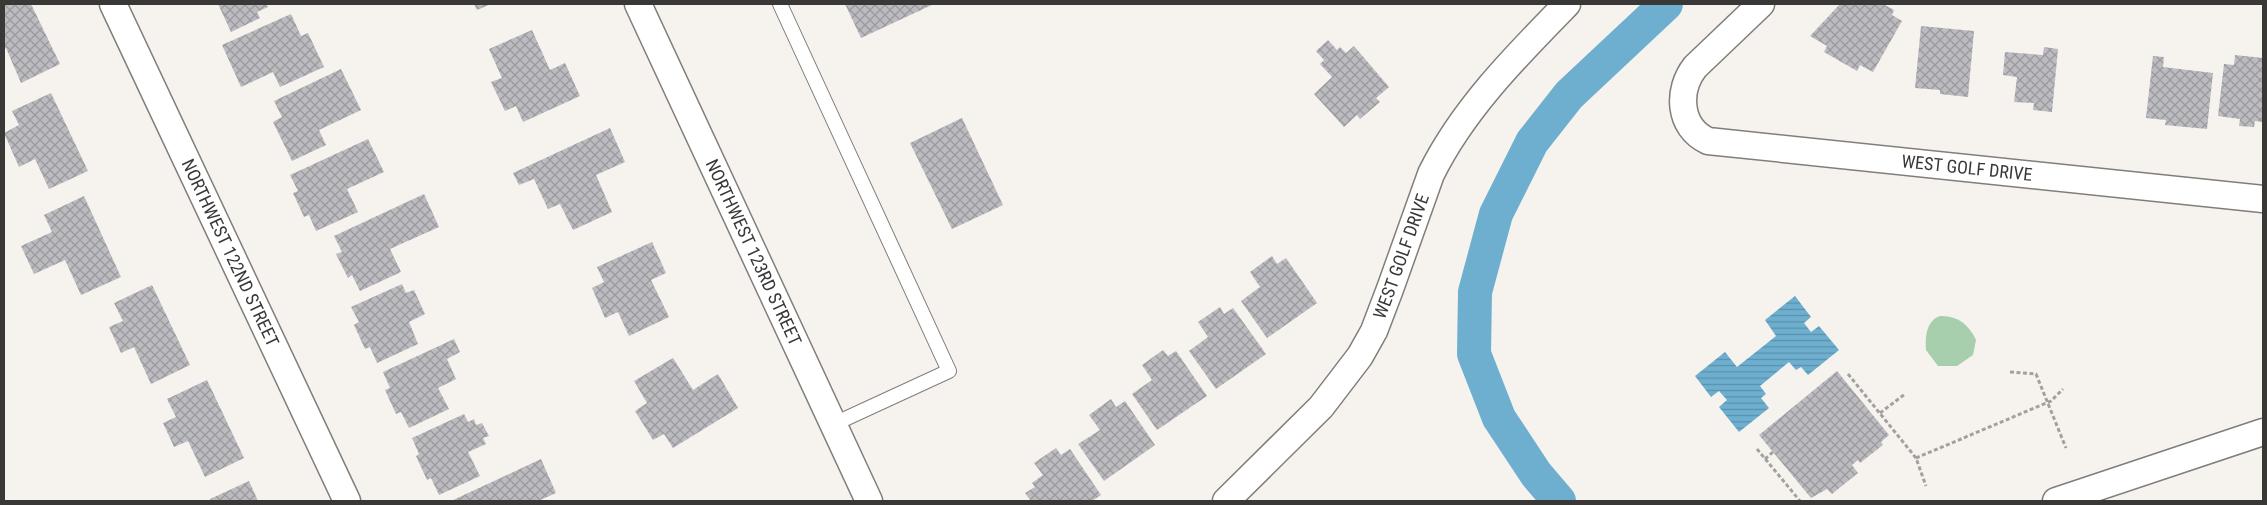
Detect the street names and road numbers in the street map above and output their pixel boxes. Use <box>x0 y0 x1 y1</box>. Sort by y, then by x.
street label: WEST GOLF DRIVE <box>1901 150 2033 185</box>
street label: NORTHWEST 122ND STREET <box>178 156 284 350</box>
street label: NORTHWEST 123RD STREET <box>702 156 806 349</box>
street label: WEST GOLF DRIVE <box>1369 191 1433 322</box>

